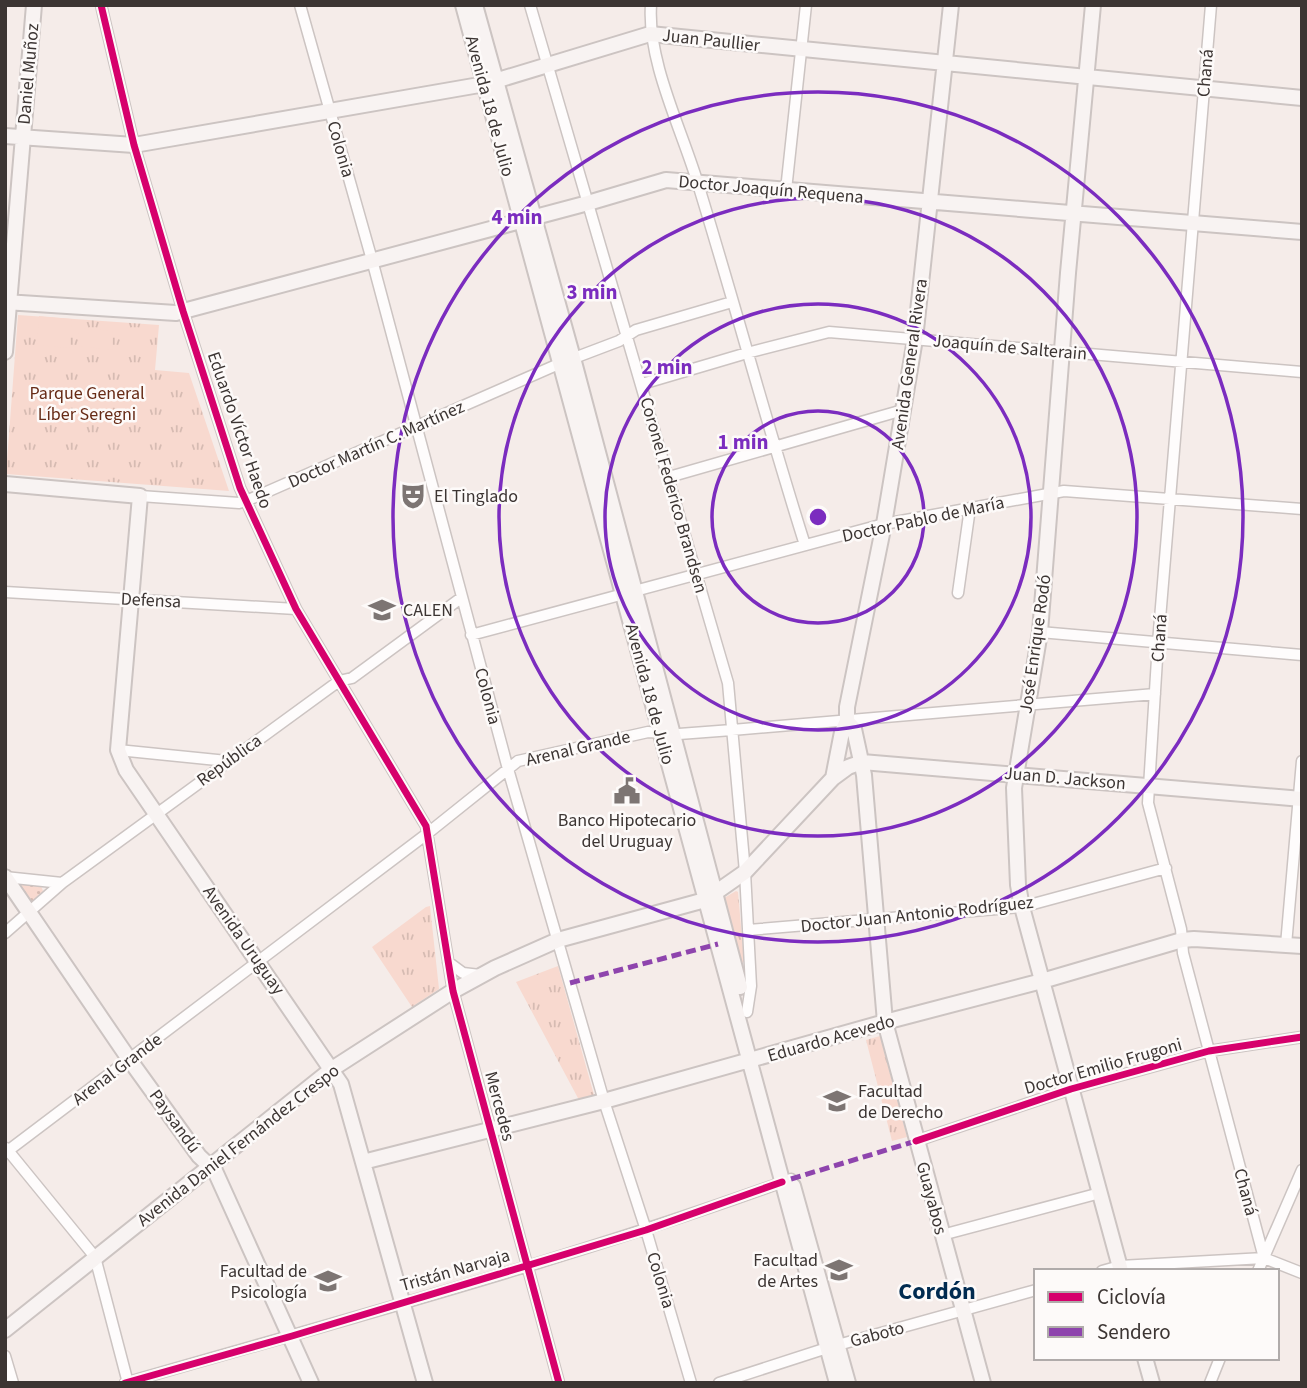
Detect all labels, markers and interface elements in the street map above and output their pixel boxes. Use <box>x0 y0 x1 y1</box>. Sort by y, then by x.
street label: Daniel Muñoz <box>12 22 45 126</box>
street label: Juan Paullier <box>661 23 762 58</box>
street label: Avenida 18 de Julio <box>459 33 520 179</box>
street label: Chaná <box>1191 48 1220 98</box>
street label: Colonia <box>321 118 360 180</box>
street label: Doctor Joaquín Requena <box>677 169 865 210</box>
text: 4 min <box>491 202 543 232</box>
text: 3 min <box>566 277 618 307</box>
street label: Avenida General Rivera <box>885 277 934 451</box>
street label: Joaquín de Salterain <box>932 328 1088 367</box>
street label: Eduardo Víctor Haedo <box>201 348 278 512</box>
text: 2 min <box>641 352 693 382</box>
park label: Parque General Líber Seregni <box>29 381 145 427</box>
street label: Doctor Martín C. Martínez <box>284 394 469 495</box>
street label: Coronel Federico Brandsen <box>634 394 713 596</box>
text: 1 min <box>717 427 769 457</box>
theatre icon: El Tinglado <box>398 481 428 511</box>
place label: El Tinglado <box>434 484 518 509</box>
street label: Doctor Pablo de María <box>840 490 1006 549</box>
centre of rings <box>806 505 830 529</box>
street label: José Enrique Rodó <box>1013 573 1058 715</box>
street label: Defensa <box>120 586 182 615</box>
school or university icon: CALEN <box>367 595 397 625</box>
place label: CALEN <box>403 598 453 623</box>
street label: Chaná <box>1145 613 1174 663</box>
street label: Avenida 18 de Julio <box>619 621 680 767</box>
street label: Colonia <box>468 665 507 727</box>
street label: Arenal Grande <box>523 724 633 773</box>
street label: República <box>192 728 267 793</box>
street label: Juan D. Jackson <box>1003 761 1127 796</box>
public building icon: Banco Hipotecario del Uruguay <box>612 776 642 806</box>
place label: Banco Hipotecario del Uruguay <box>558 808 696 854</box>
street label: Avenida Uruguay <box>197 881 291 1000</box>
street label: Doctor Juan Antonio Rodríguez <box>799 890 1035 939</box>
street label: Eduardo Acevedo <box>765 1008 898 1069</box>
street label: Arenal Grande <box>67 1027 167 1111</box>
street label: Doctor Emilio Frugoni <box>1021 1032 1185 1101</box>
street label: Avenida Daniel Fernández Crespo <box>132 1058 345 1232</box>
street label: Mercedes <box>478 1068 521 1144</box>
place label: Facultad de Derecho <box>858 1079 943 1125</box>
street label: Paysandú <box>143 1084 206 1158</box>
school or university icon: Facultad de Derecho <box>822 1086 852 1116</box>
street label: Guayabos <box>910 1159 953 1237</box>
street label: Chaná <box>1227 1166 1264 1219</box>
street label: Tristán Narvaja <box>397 1243 513 1298</box>
place label: Facultad de Artes <box>753 1248 818 1294</box>
street label: Colonia <box>640 1249 681 1311</box>
school or university icon: Facultad de Artes <box>824 1255 854 1285</box>
place label: Facultad de Psicología <box>220 1259 307 1305</box>
school or university icon: Facultad de Psicología <box>313 1266 343 1296</box>
legend <box>1034 1269 1279 1360</box>
district label: Cordón <box>898 1274 976 1309</box>
text: Ciclovía <box>1097 1282 1166 1312</box>
street label: Gaboto <box>847 1315 907 1354</box>
text: Sendero <box>1097 1317 1171 1347</box>

